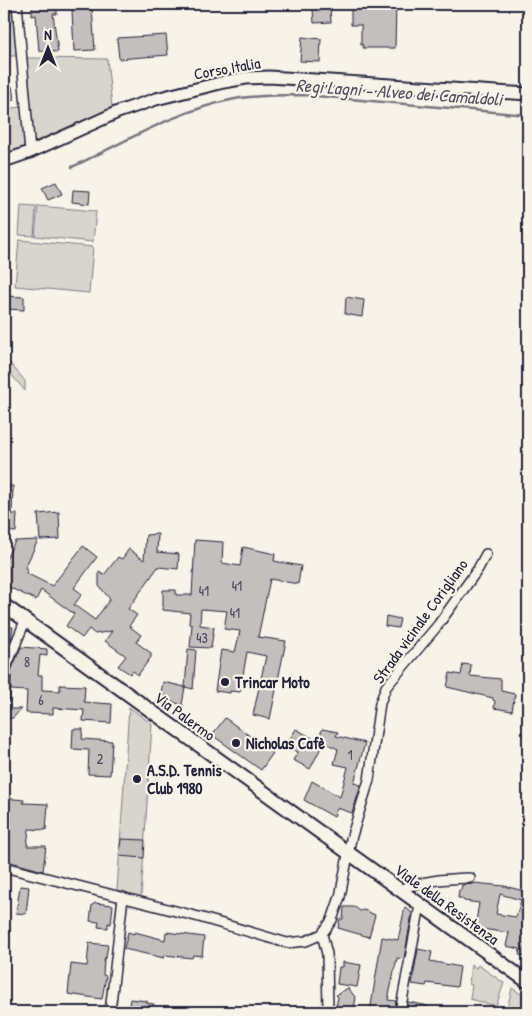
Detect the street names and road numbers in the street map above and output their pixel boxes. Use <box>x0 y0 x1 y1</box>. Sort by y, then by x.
street label: Corso Italia <box>192 51 262 85</box>
street label: Strada vicinale Corigliano <box>367 554 473 688</box>
street label: Via Palermo <box>150 686 220 746</box>
street label: Viale della Resistenza <box>390 859 504 949</box>

